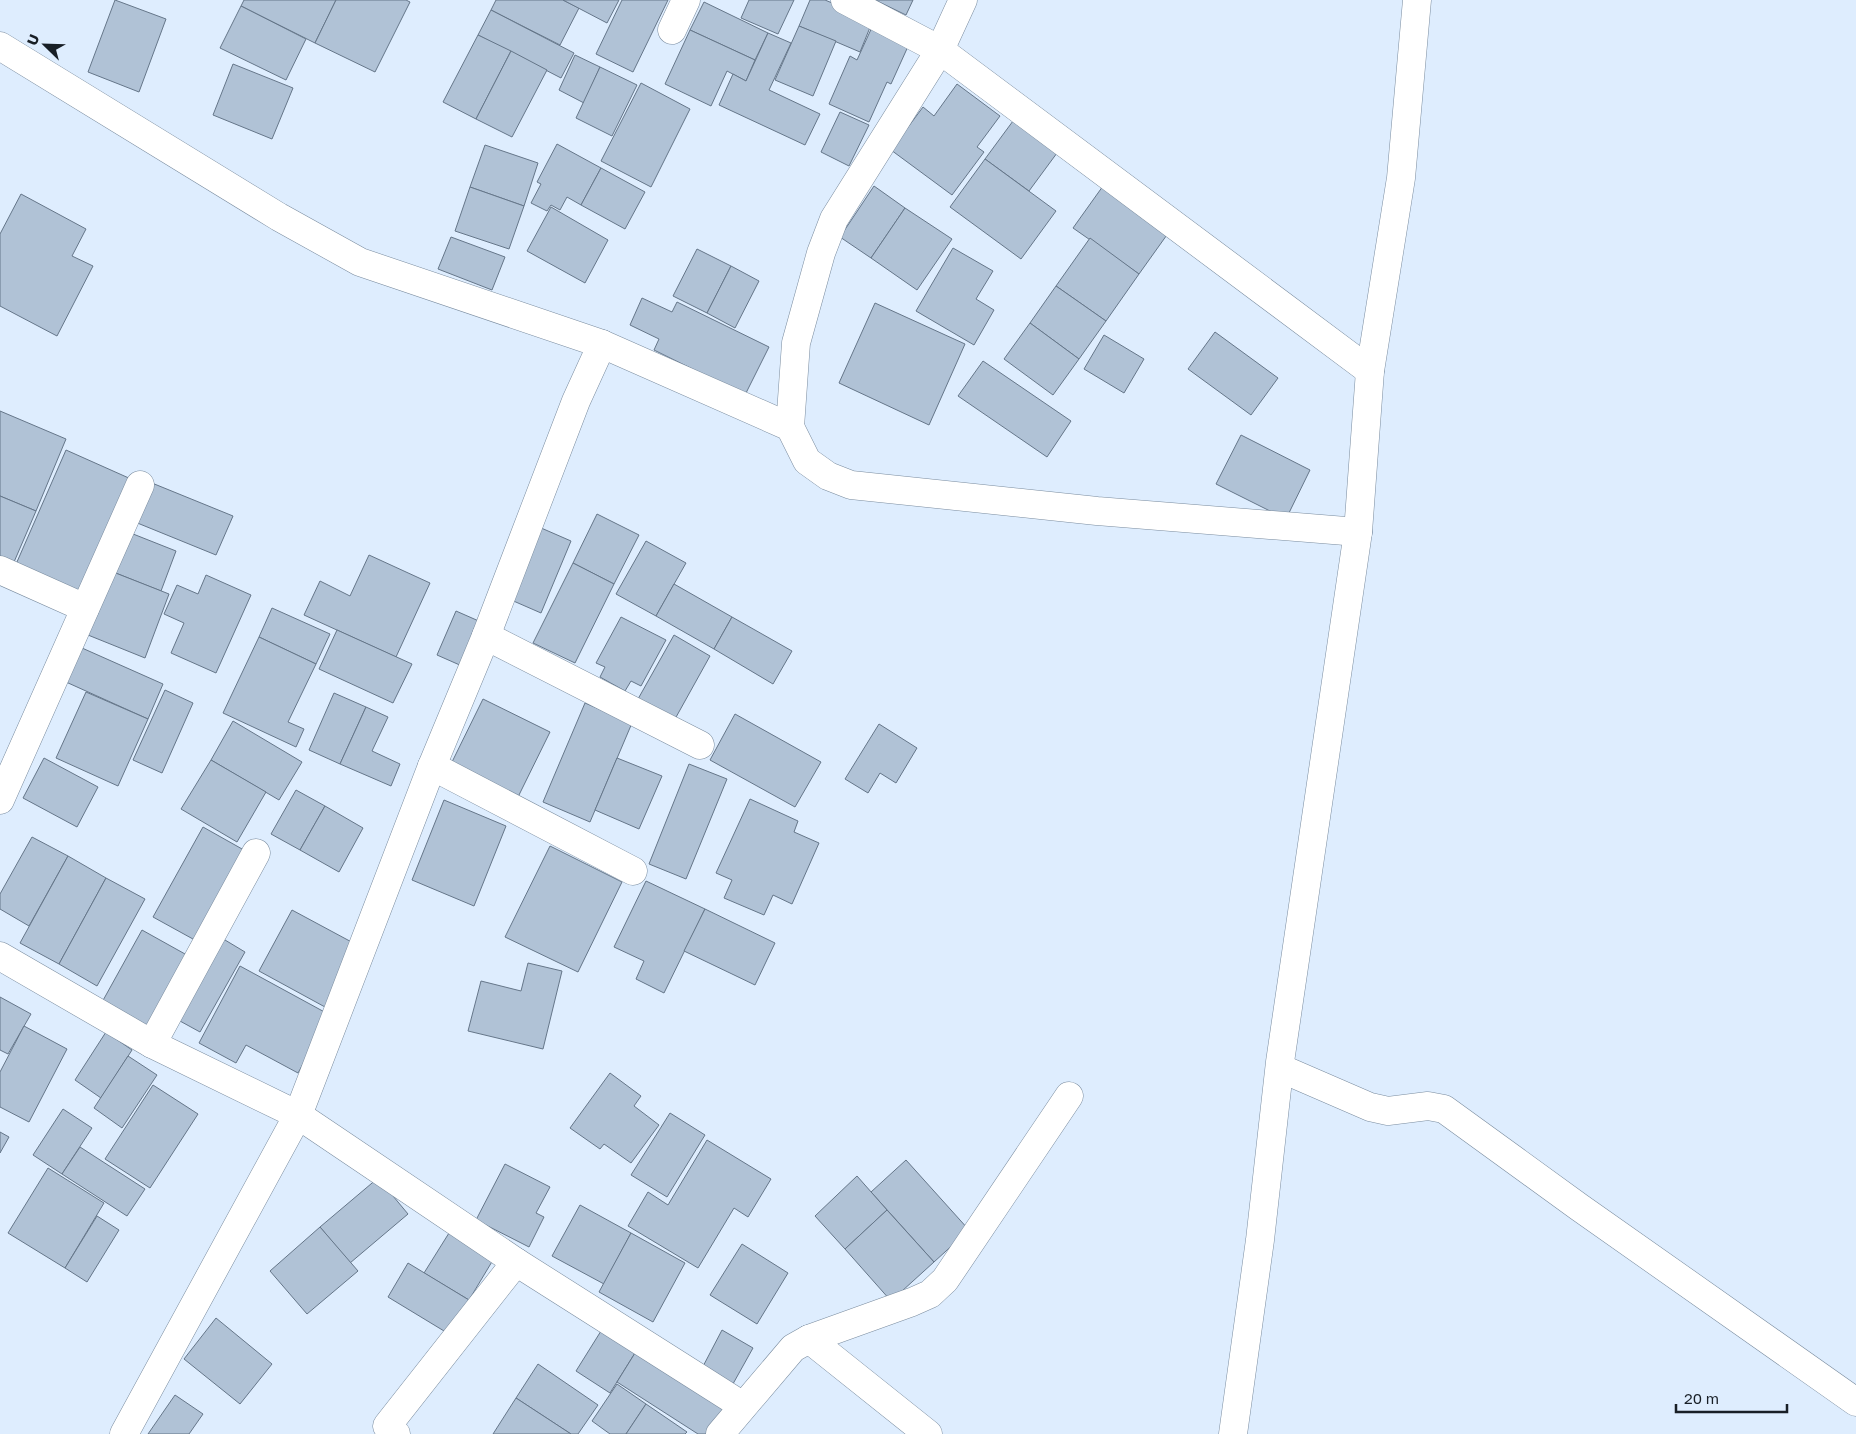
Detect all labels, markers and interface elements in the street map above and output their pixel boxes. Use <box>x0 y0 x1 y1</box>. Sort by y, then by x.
north arrow <box>20 20 70 70</box>
text: U <box>23 32 42 48</box>
scale bar <box>1676 1382 1787 1414</box>
text: 20 m <box>1684 1389 1719 1407</box>

